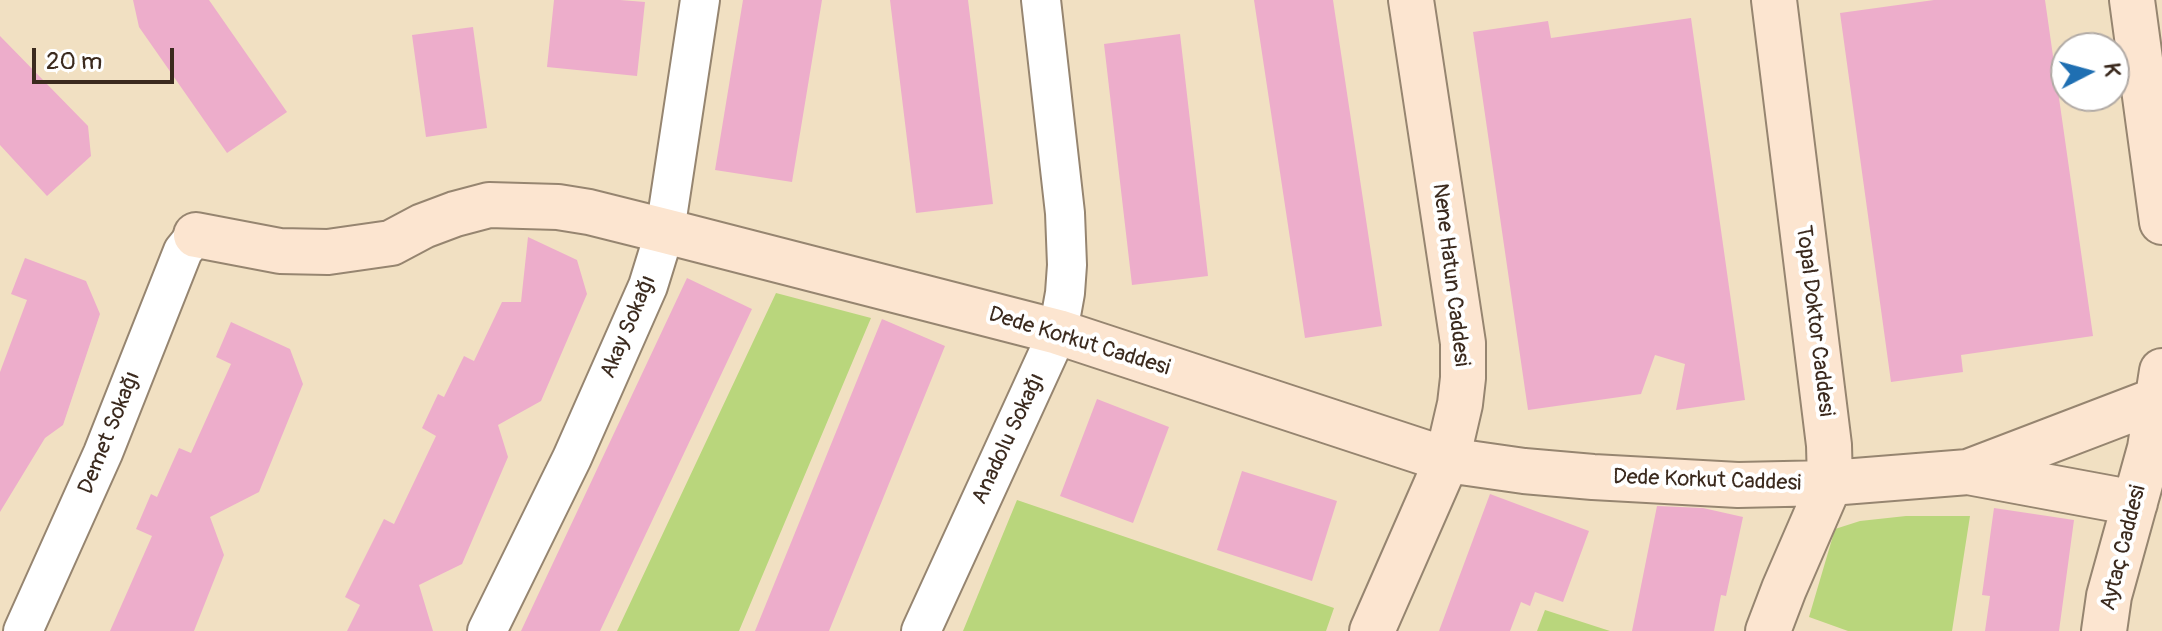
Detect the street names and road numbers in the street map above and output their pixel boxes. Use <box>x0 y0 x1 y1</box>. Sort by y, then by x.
street label: Nene Hatun Caddesi <box>1426 182 1474 368</box>
street label: Topal Doktor Caddesi <box>1789 224 1839 418</box>
street label: Akay Sokağı <box>595 272 663 382</box>
street label: Dede Korkut Caddesi <box>985 302 1173 382</box>
street label: Demet Sokağı <box>73 368 147 498</box>
street label: Anadolu Sokağı <box>967 369 1051 509</box>
street label: Dede Korkut Caddesi <box>1612 465 1802 497</box>
street label: Aytaç Caddesi <box>2096 483 2152 613</box>

